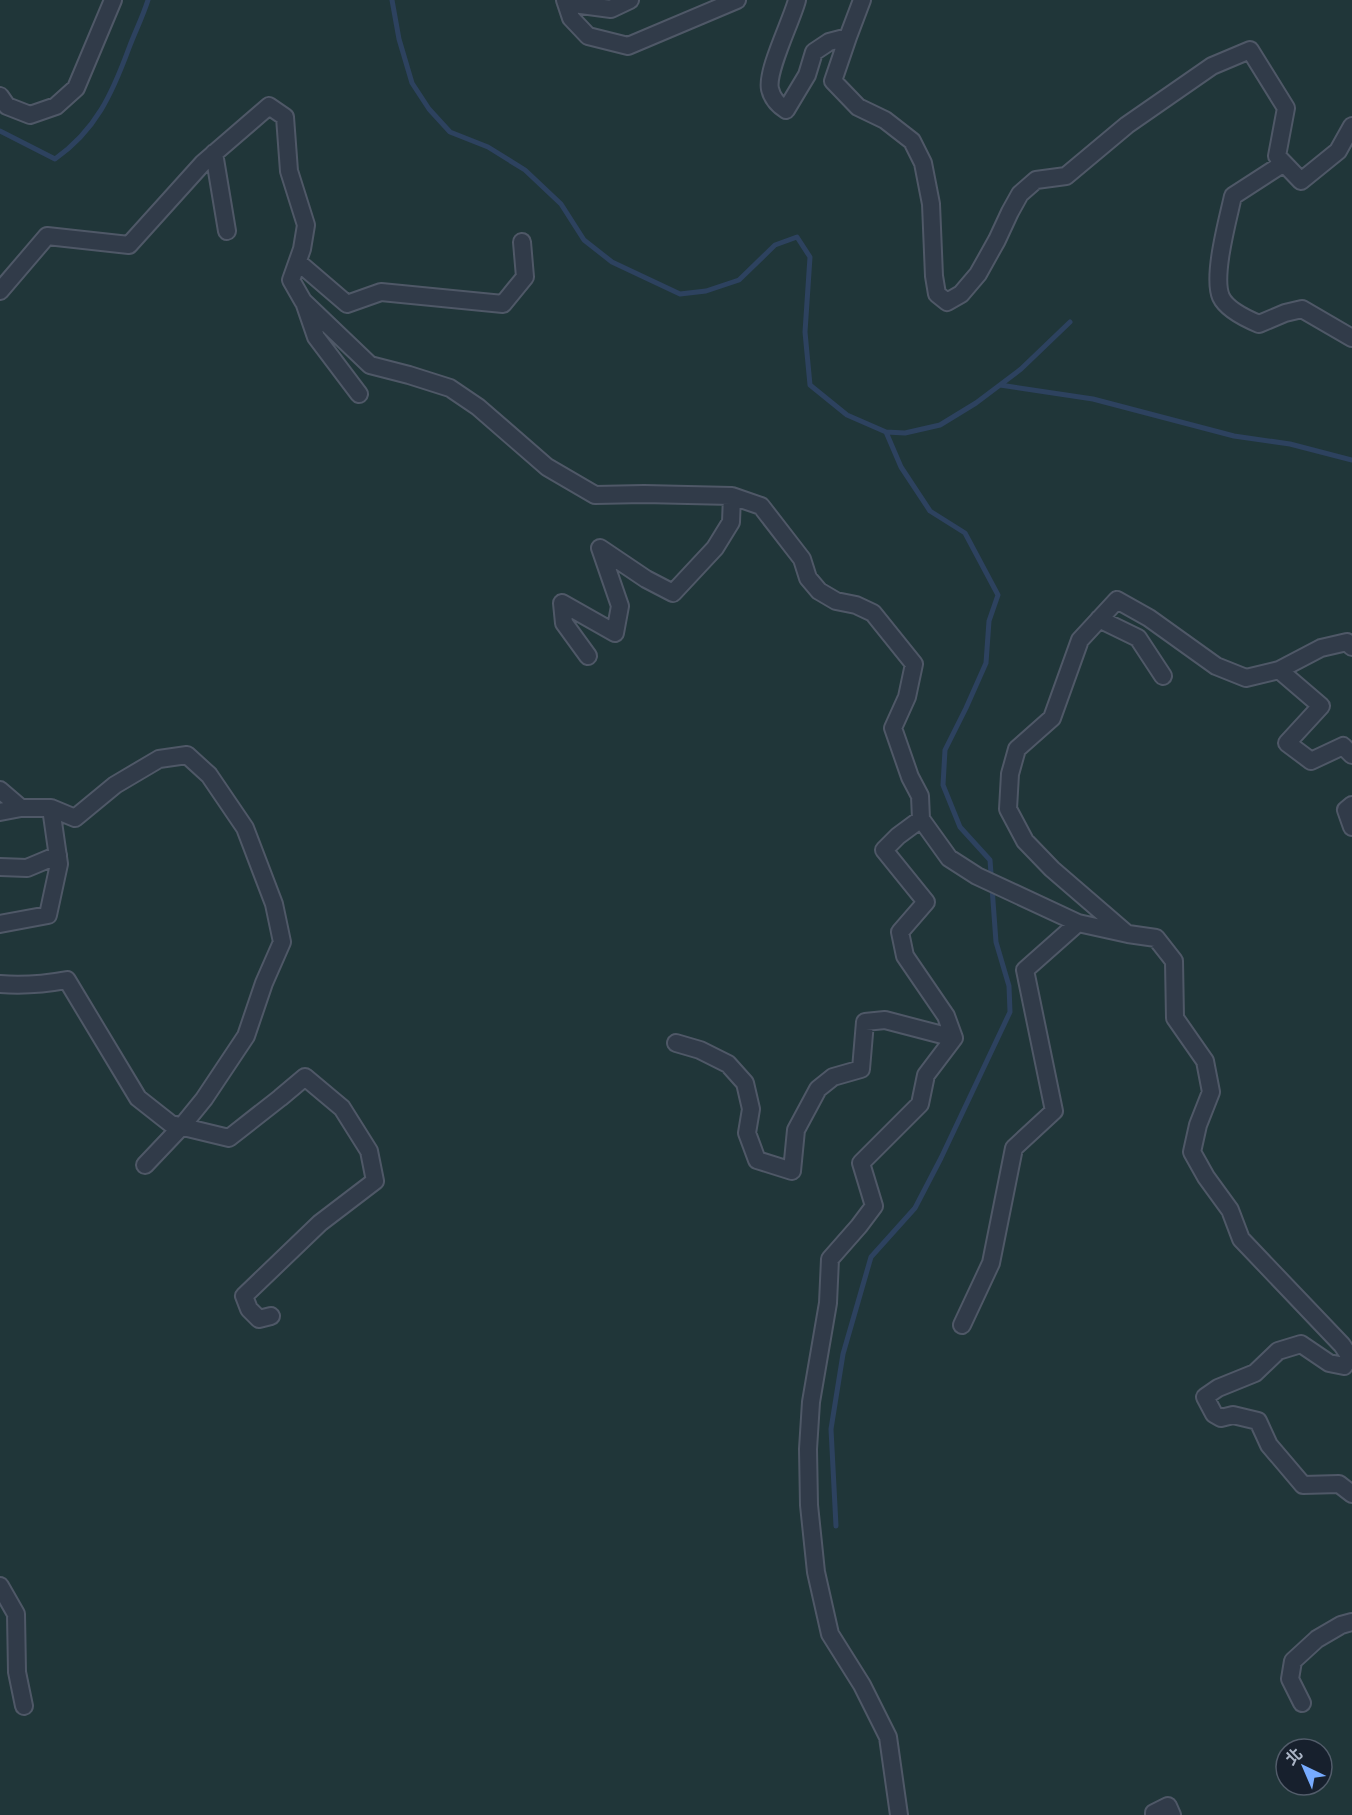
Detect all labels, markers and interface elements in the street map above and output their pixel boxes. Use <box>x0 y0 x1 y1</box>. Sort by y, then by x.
north arrow <box>1274 1737 1334 1797</box>
text: 北 <box>1282 1744 1306 1769</box>

